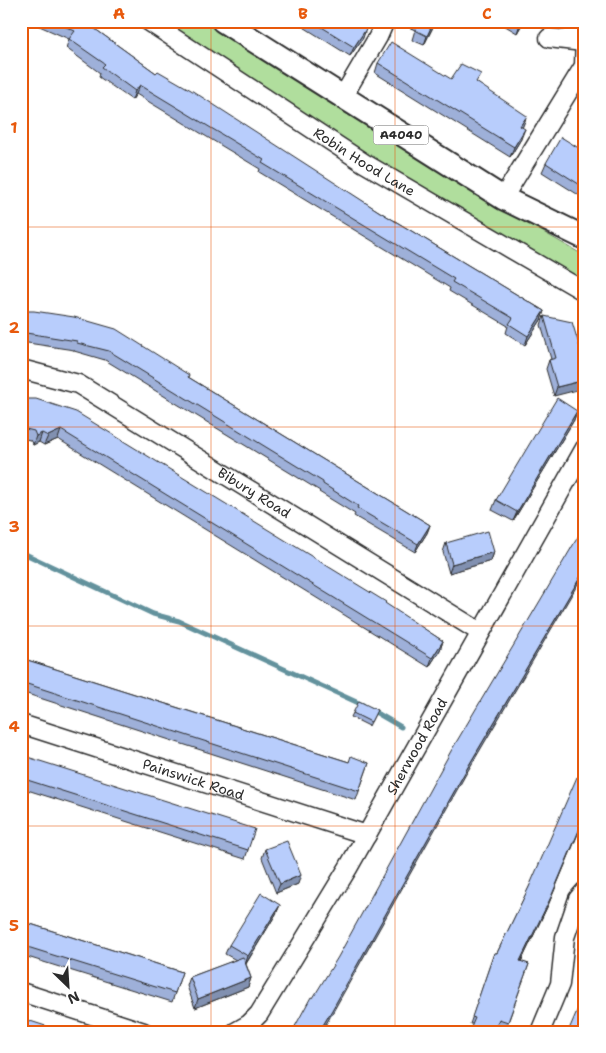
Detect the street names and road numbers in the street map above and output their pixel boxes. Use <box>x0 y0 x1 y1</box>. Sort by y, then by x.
street label: Robin Hood Lane <box>310 123 418 200</box>
road number: A4040 <box>374 126 428 144</box>
street label: Bibury Road <box>214 463 294 522</box>
street label: Sherwood Road <box>382 695 451 798</box>
street label: Painswick Road <box>140 755 247 804</box>

